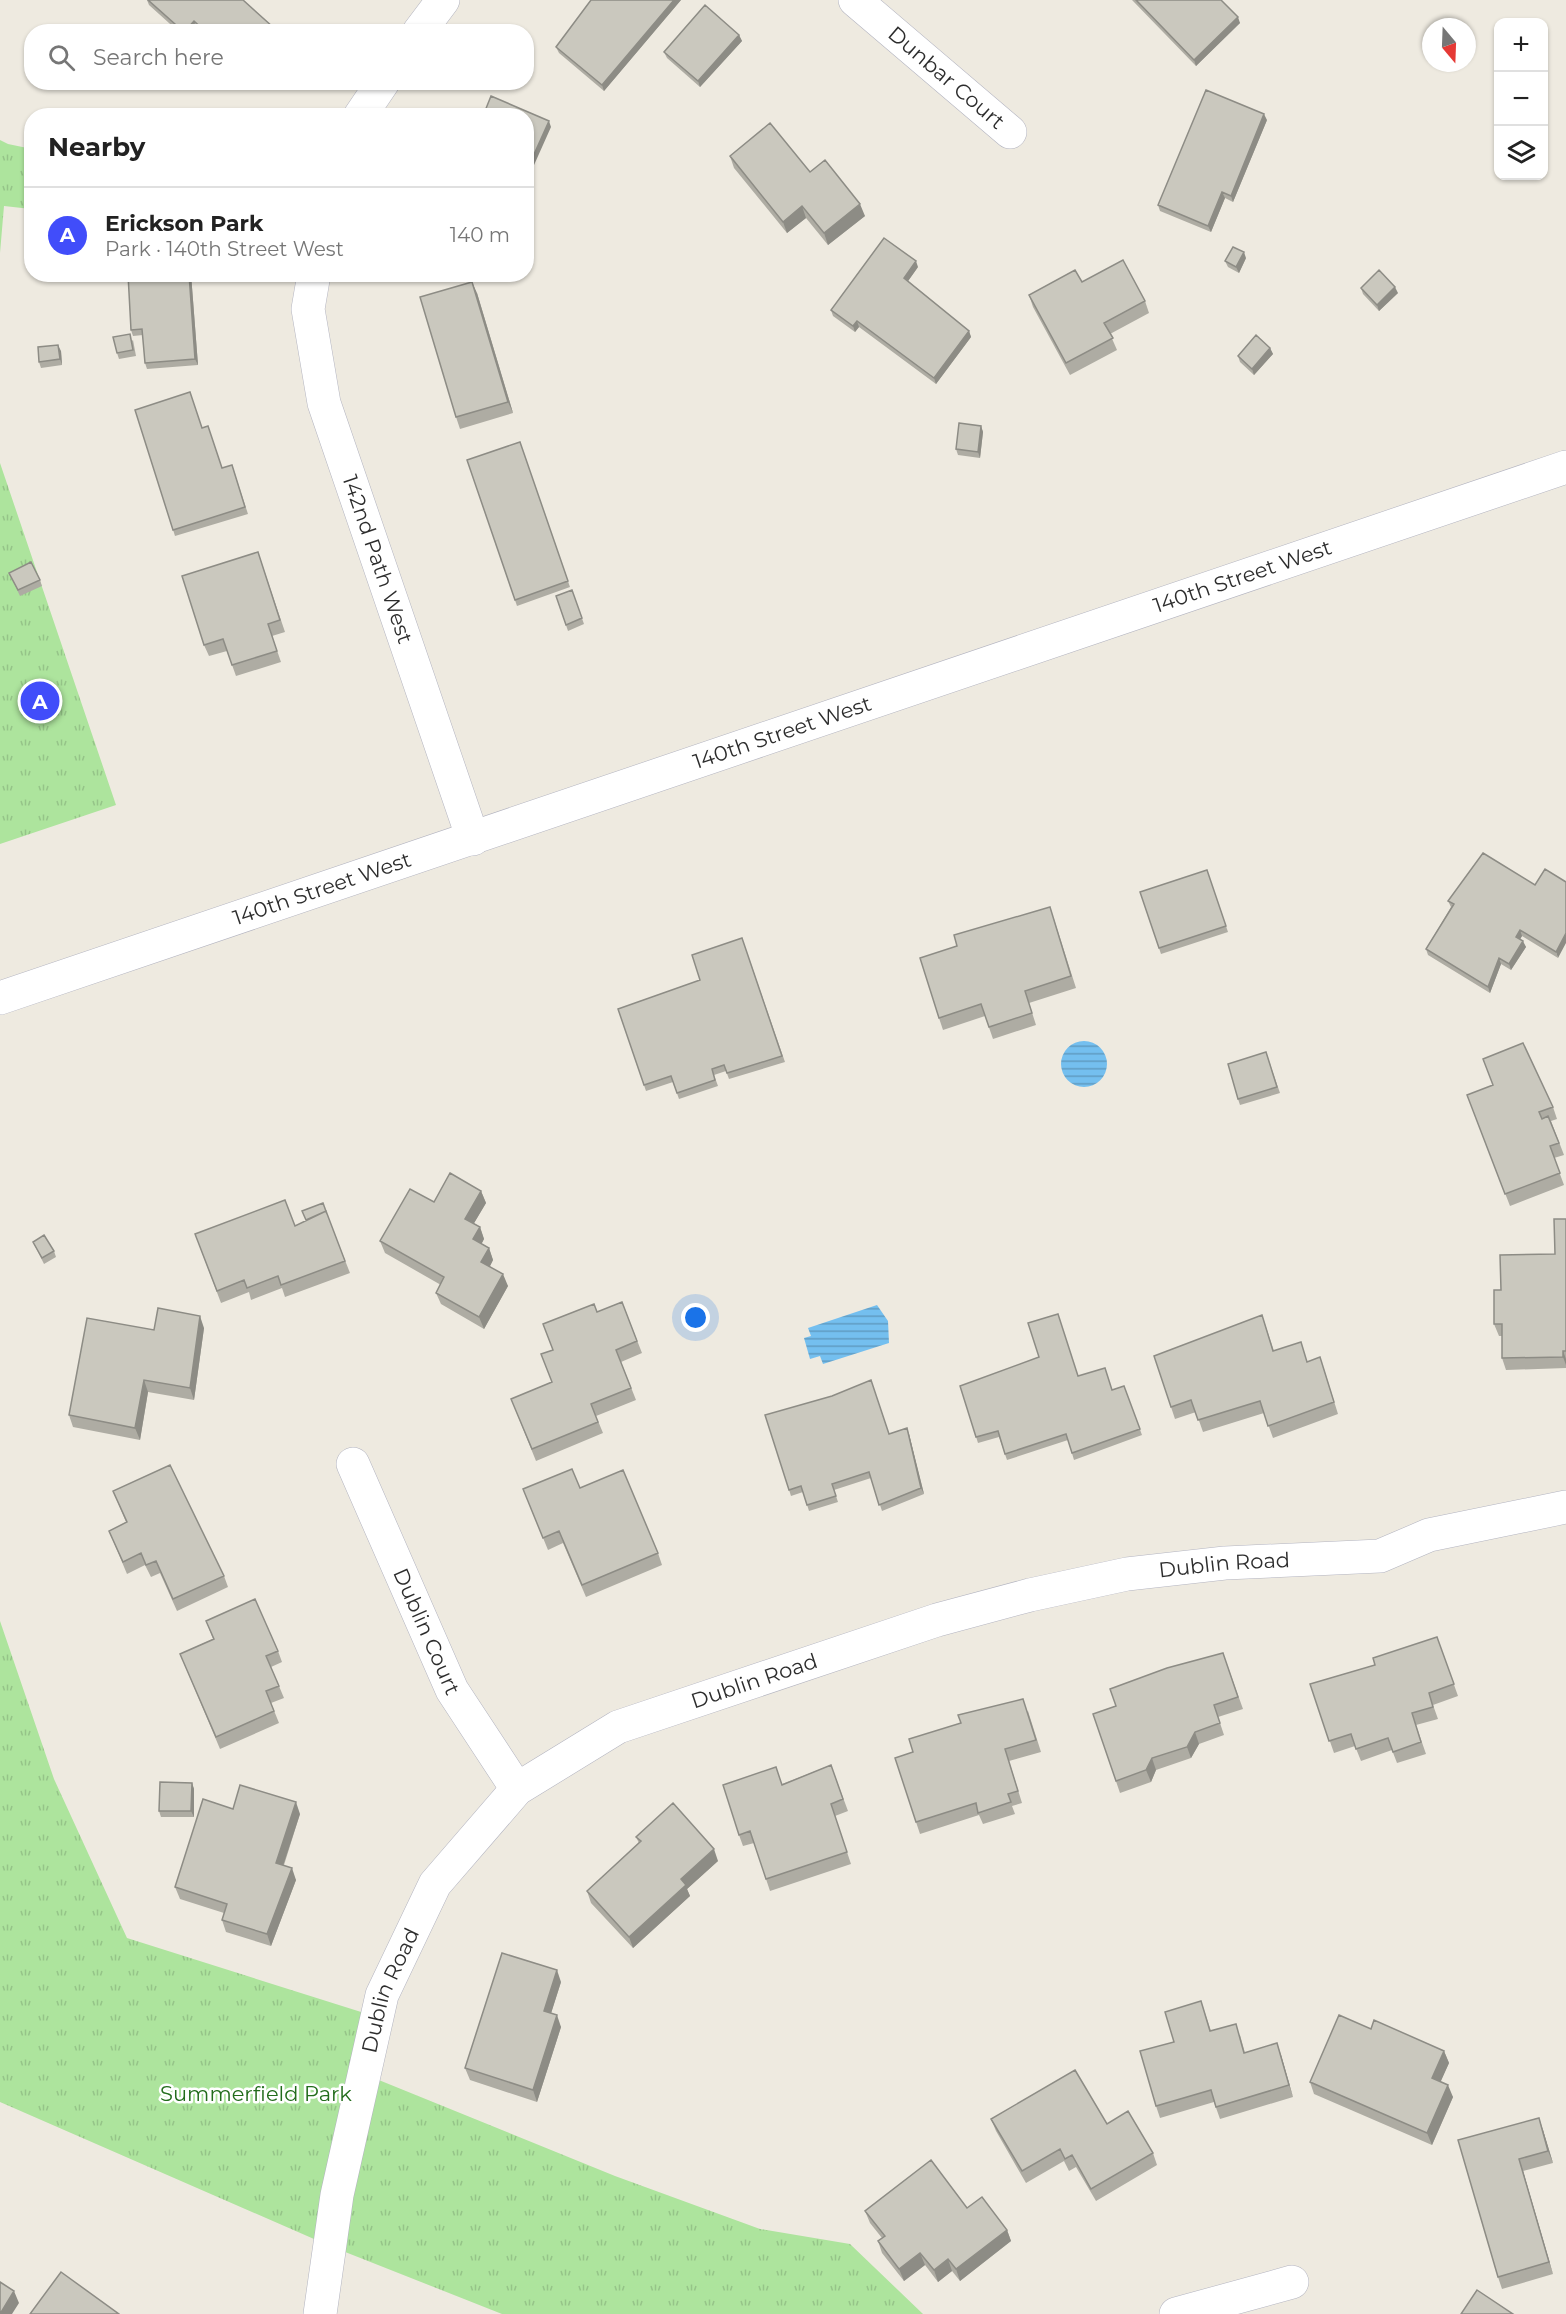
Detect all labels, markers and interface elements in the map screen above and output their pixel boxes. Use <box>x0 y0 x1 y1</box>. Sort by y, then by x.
north arrow <box>1422 18 1476 72</box>
map controls <box>1494 18 1548 180</box>
button: + <box>1494 18 1548 72</box>
street label: Dunbar Court <box>883 21 1010 134</box>
search box <box>24 24 534 90</box>
icon: search <box>45 41 78 74</box>
text: Search here <box>93 44 224 71</box>
button: − <box>1494 72 1548 126</box>
button: layers <box>1494 126 1548 180</box>
text: Nearby <box>48 131 145 163</box>
text: Erickson Park <box>105 210 263 237</box>
text: A <box>60 223 75 247</box>
text: 140 m <box>450 223 510 247</box>
text: Park · 140th Street West <box>105 237 344 261</box>
street label: 142nd Path West <box>338 472 418 647</box>
street label: 140th Street West <box>1150 534 1335 618</box>
pin: A <box>20 678 60 724</box>
street label: 140th Street West <box>690 690 874 774</box>
street label: 140th Street West <box>229 847 414 930</box>
your location <box>681 1303 710 1332</box>
street label: Dublin Road <box>1157 1547 1290 1582</box>
street label: Dublin Court <box>388 1564 466 1699</box>
street label: Dublin Road <box>688 1648 821 1714</box>
street label: Dublin Road <box>356 1924 424 2055</box>
park label: Summerfield Park <box>160 2081 352 2106</box>

